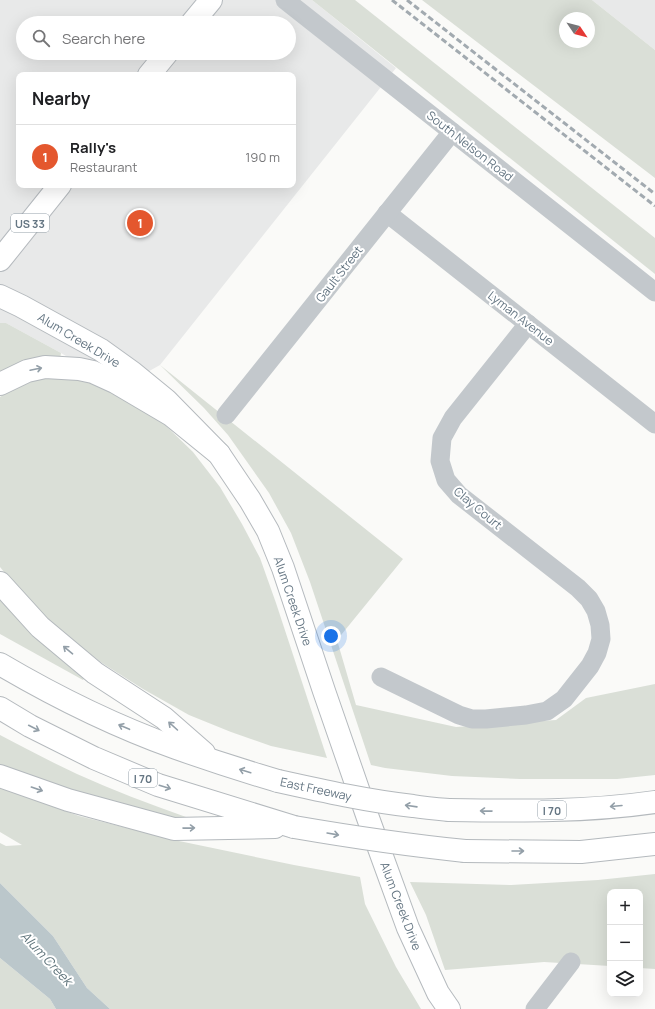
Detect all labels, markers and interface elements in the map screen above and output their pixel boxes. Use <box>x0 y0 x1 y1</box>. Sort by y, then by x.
north arrow <box>559 12 595 48</box>
search box <box>16 16 296 60</box>
icon: search <box>30 27 52 49</box>
text: Search here <box>62 28 145 49</box>
text: Nearby <box>32 87 90 110</box>
street label: South Nelson Road <box>423 107 517 185</box>
text: Rally's <box>70 137 116 158</box>
text: 1 <box>42 148 48 166</box>
text: 190 m <box>245 148 280 166</box>
text: Restaurant <box>70 158 137 176</box>
pin: 1 <box>127 208 153 238</box>
road number: US 33 <box>11 214 49 232</box>
street label: Gault Street <box>312 242 367 306</box>
street label: Lyman Avenue <box>485 287 557 349</box>
street label: Alum Creek Drive <box>35 309 123 371</box>
one-way arrow <box>29 364 42 372</box>
street label: Clay Court <box>450 483 506 533</box>
street label: Alum Creek Drive <box>270 554 316 648</box>
your location <box>321 626 341 646</box>
one-way arrow <box>62 646 73 655</box>
one-way arrow <box>168 721 178 730</box>
one-way arrow <box>119 723 131 730</box>
one-way arrow <box>28 724 40 732</box>
one-way arrow <box>239 767 252 774</box>
road number: I 70 <box>129 769 157 787</box>
street label: East Freeway <box>279 773 354 805</box>
one-way arrow <box>158 784 171 791</box>
one-way arrow <box>30 785 42 793</box>
road number: I 70 <box>538 801 566 819</box>
one-way arrow <box>405 802 418 810</box>
one-way arrow <box>610 803 623 810</box>
one-way arrow <box>480 807 493 814</box>
one-way arrow <box>182 825 195 832</box>
one-way arrow <box>326 830 339 838</box>
one-way arrow <box>511 847 524 855</box>
street label: Alum Creek Drive <box>376 859 426 953</box>
map controls <box>607 889 643 997</box>
button: + <box>607 889 643 925</box>
button: − <box>607 925 643 961</box>
water label: Alum Creek <box>17 927 79 991</box>
button: layers <box>607 961 643 997</box>

